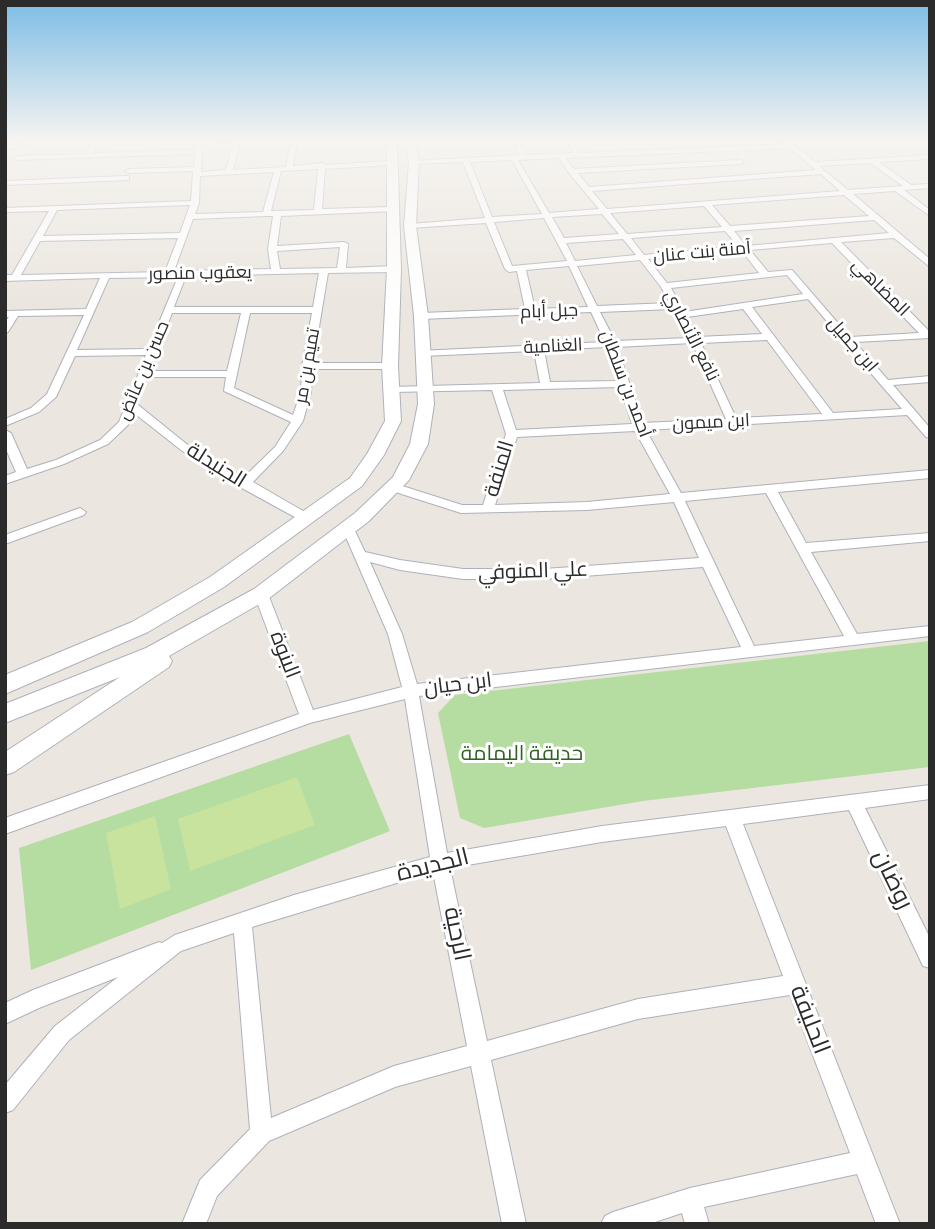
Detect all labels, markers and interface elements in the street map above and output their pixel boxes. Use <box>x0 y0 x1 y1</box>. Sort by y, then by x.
street label: آمنة بنت عنان <box>652 238 752 268</box>
street label: المضاهي <box>847 255 913 321</box>
street label: يعقوب منصور <box>148 262 252 286</box>
street label: نافع الأنصاري <box>659 287 723 385</box>
street label: جبل أبام <box>520 300 578 324</box>
street label: ابن جميل <box>822 313 882 377</box>
street label: حسن بن عائض <box>113 318 175 424</box>
street label: تميم بن مر <box>291 327 325 405</box>
street label: أحمد بن سلطان <box>595 327 655 441</box>
street label: الغنامية <box>523 335 583 359</box>
street label: ابن ميمون <box>672 410 750 436</box>
street label: الجنيدلة <box>182 438 250 494</box>
street label: المنفة <box>480 438 520 500</box>
street label: علي المنوفي <box>478 557 588 587</box>
street label: البنوة <box>264 628 304 682</box>
street label: ابن حيان <box>422 668 494 702</box>
park label: حديقة اليمامة <box>461 741 583 767</box>
street label: الجديدة <box>394 843 472 889</box>
street label: روضان <box>865 846 919 914</box>
street label: الرحية <box>436 904 476 964</box>
street label: الحليفة <box>783 982 835 1058</box>

